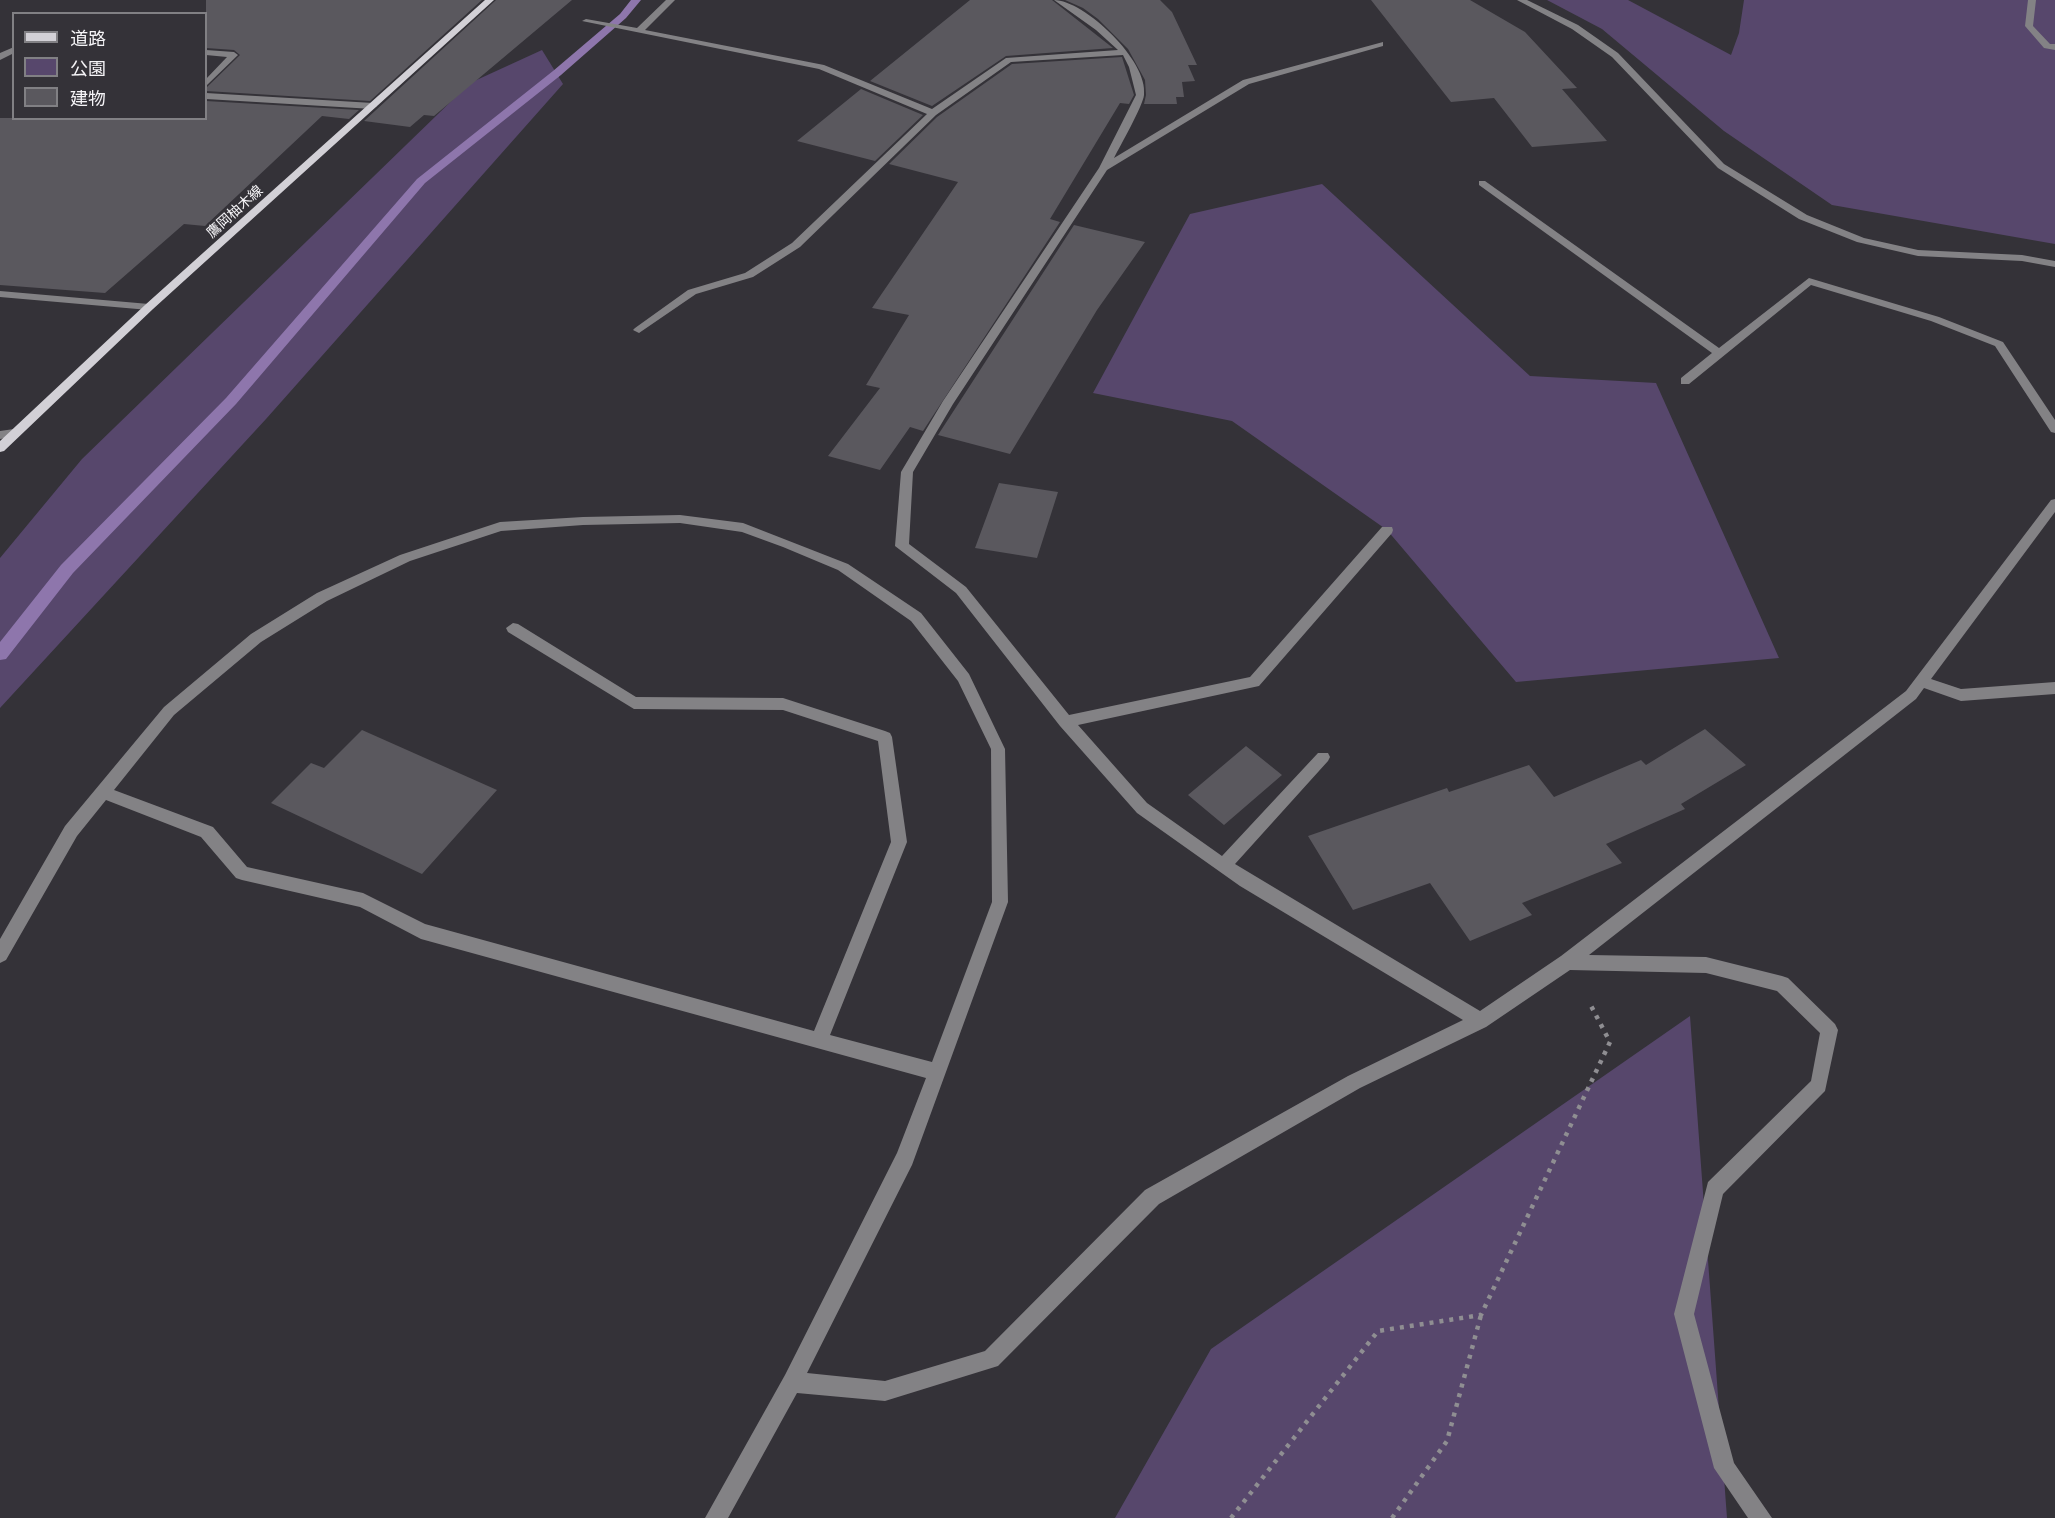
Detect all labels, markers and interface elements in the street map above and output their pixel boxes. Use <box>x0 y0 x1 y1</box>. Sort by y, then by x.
legend <box>12 12 207 120</box>
text: 道路 <box>70 27 106 50</box>
text: 公園 <box>70 57 106 80</box>
text: 建物 <box>70 87 106 110</box>
street label: 鷹岡柚木線 <box>203 182 267 242</box>

